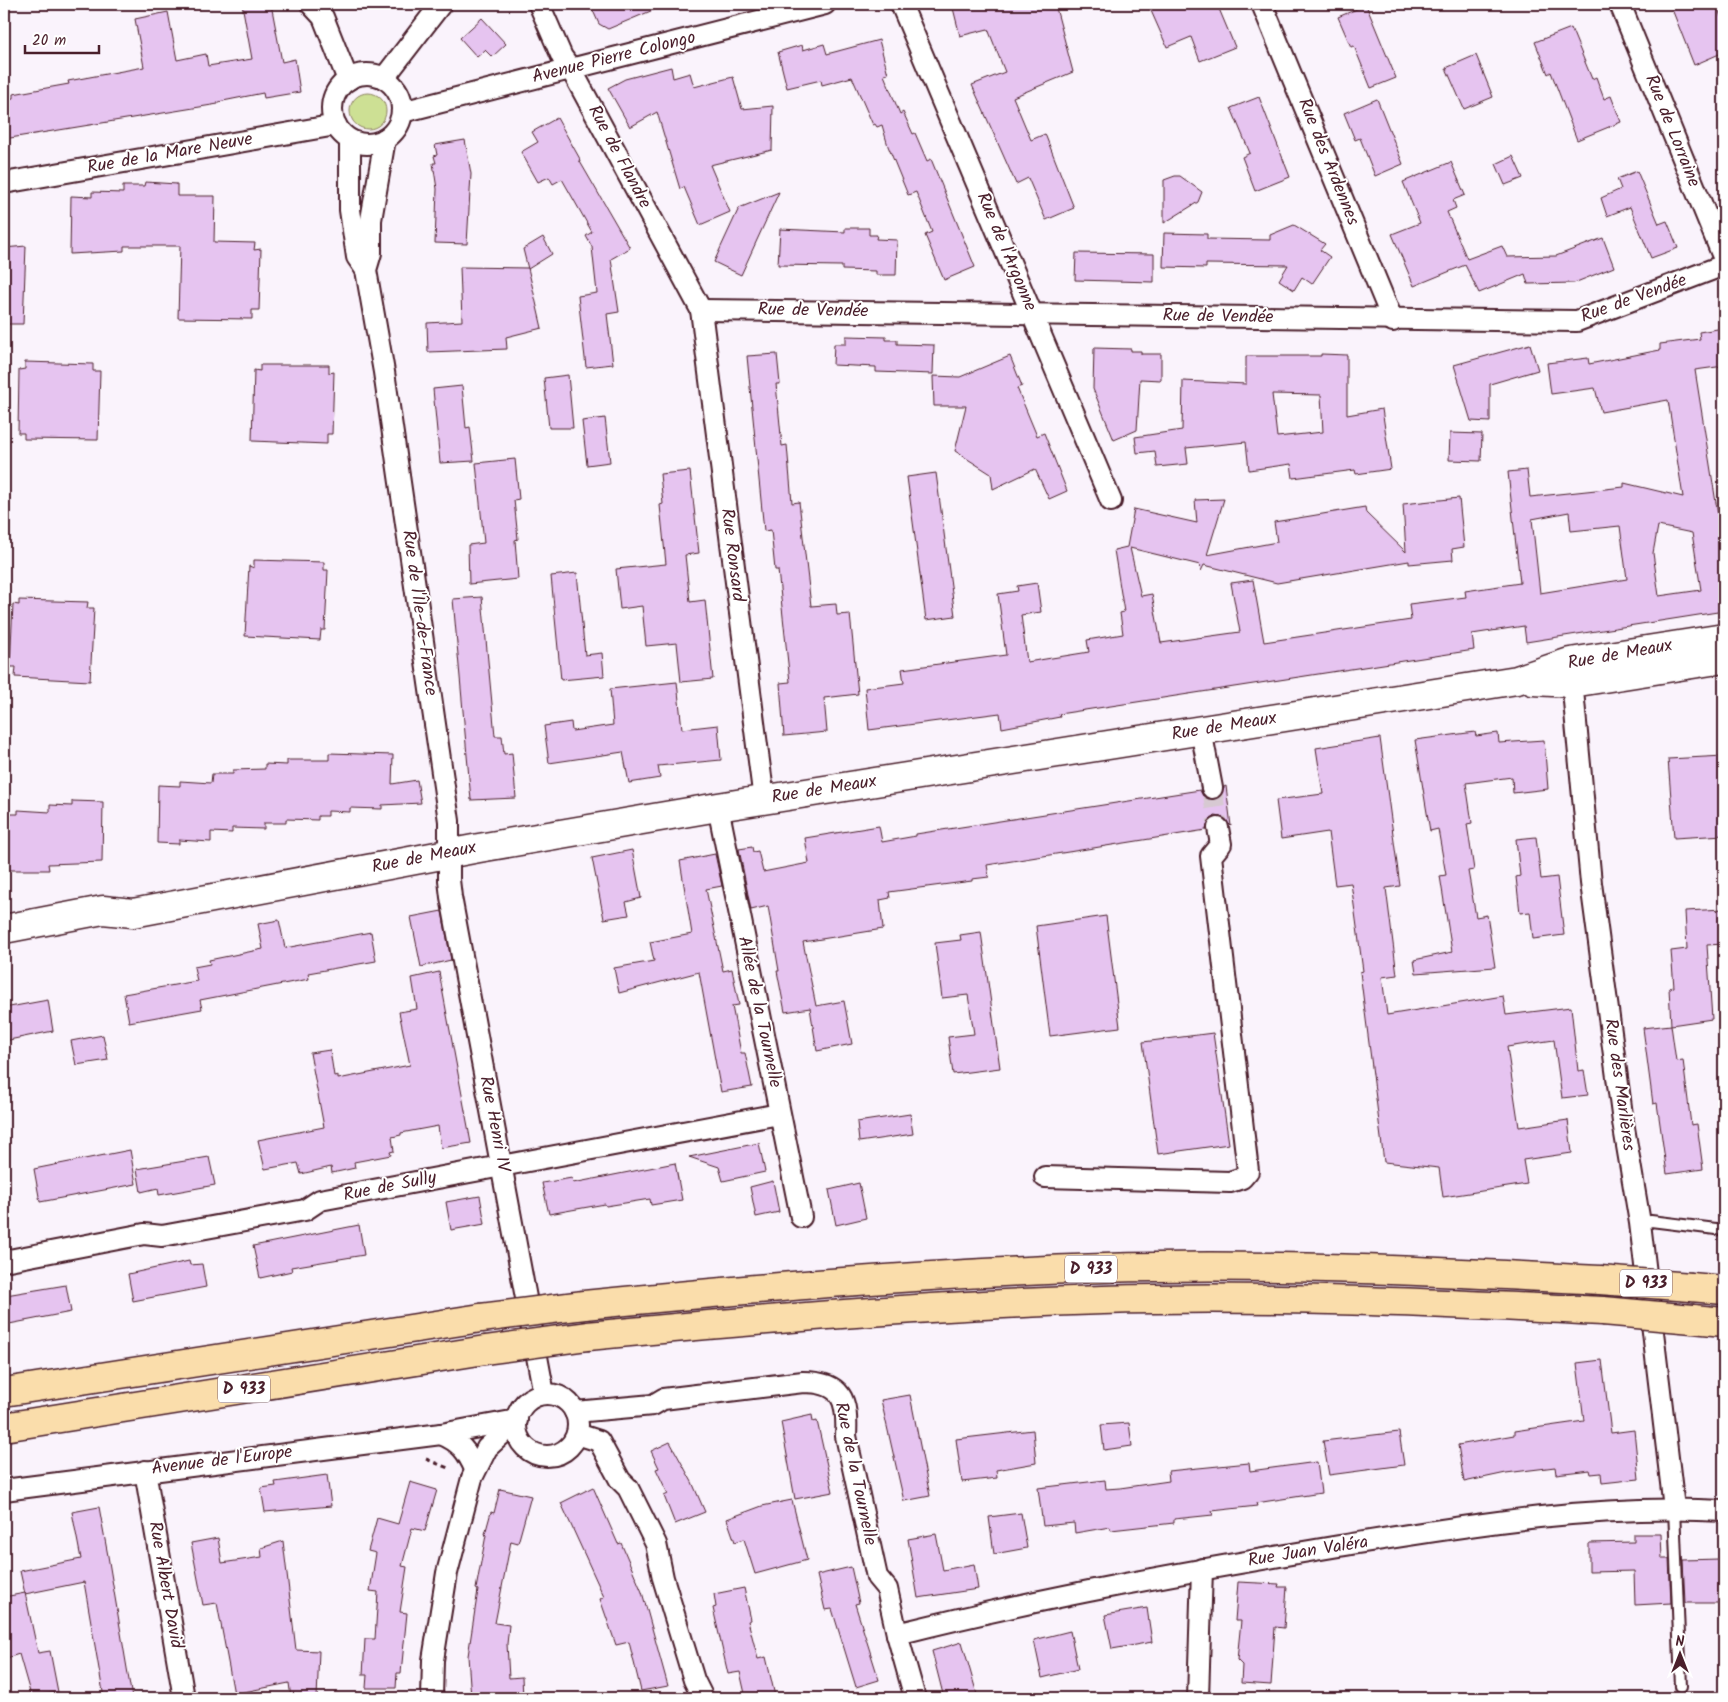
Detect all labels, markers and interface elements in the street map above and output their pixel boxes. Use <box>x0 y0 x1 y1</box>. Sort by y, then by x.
scale bar <box>25 22 99 54</box>
street label: Avenue Pierre Colongo <box>529 24 699 92</box>
text: 20 m <box>32 29 66 53</box>
street label: Rue de Lorraine <box>1636 70 1708 192</box>
street label: Rue des Ardennes <box>1289 94 1367 231</box>
street label: Rue de Flandre <box>580 100 658 214</box>
street label: Rue de la Mare Neuve <box>85 125 255 183</box>
street label: Rue de l'Argonne <box>968 188 1044 316</box>
street label: Rue de Vendée <box>1577 266 1691 332</box>
street label: Rue de Vendée <box>757 296 869 326</box>
street label: Rue de Vendée <box>1162 302 1274 332</box>
street label: Rue Ronsard <box>712 507 752 604</box>
street label: Rue de l'Île-de-France <box>393 528 445 698</box>
street label: Rue de Meaux <box>1565 631 1675 678</box>
street label: Rue de Meaux <box>1169 704 1279 750</box>
street label: Rue de Meaux <box>769 767 879 813</box>
street label: Rue de Meaux <box>369 834 479 882</box>
street label: Allée de la Tournelle <box>729 933 789 1091</box>
street label: Rue des Marlières <box>1595 1017 1643 1153</box>
street label: Rue Henri IV <box>471 1074 518 1176</box>
street label: Rue de Sully <box>341 1164 440 1210</box>
road number: D 933 <box>1065 1256 1117 1282</box>
road number: D 933 <box>1620 1270 1672 1296</box>
road number: D 933 <box>218 1376 270 1402</box>
street label: Rue de la Tournelle <box>826 1400 884 1548</box>
street label: Avenue de l'Europe <box>150 1438 294 1484</box>
street label: Rue Albert David <box>140 1519 191 1652</box>
street label: Rue Juan Valéra <box>1246 1528 1370 1576</box>
north arrow <box>1656 1630 1706 1680</box>
text: N <box>1676 1631 1685 1653</box>

